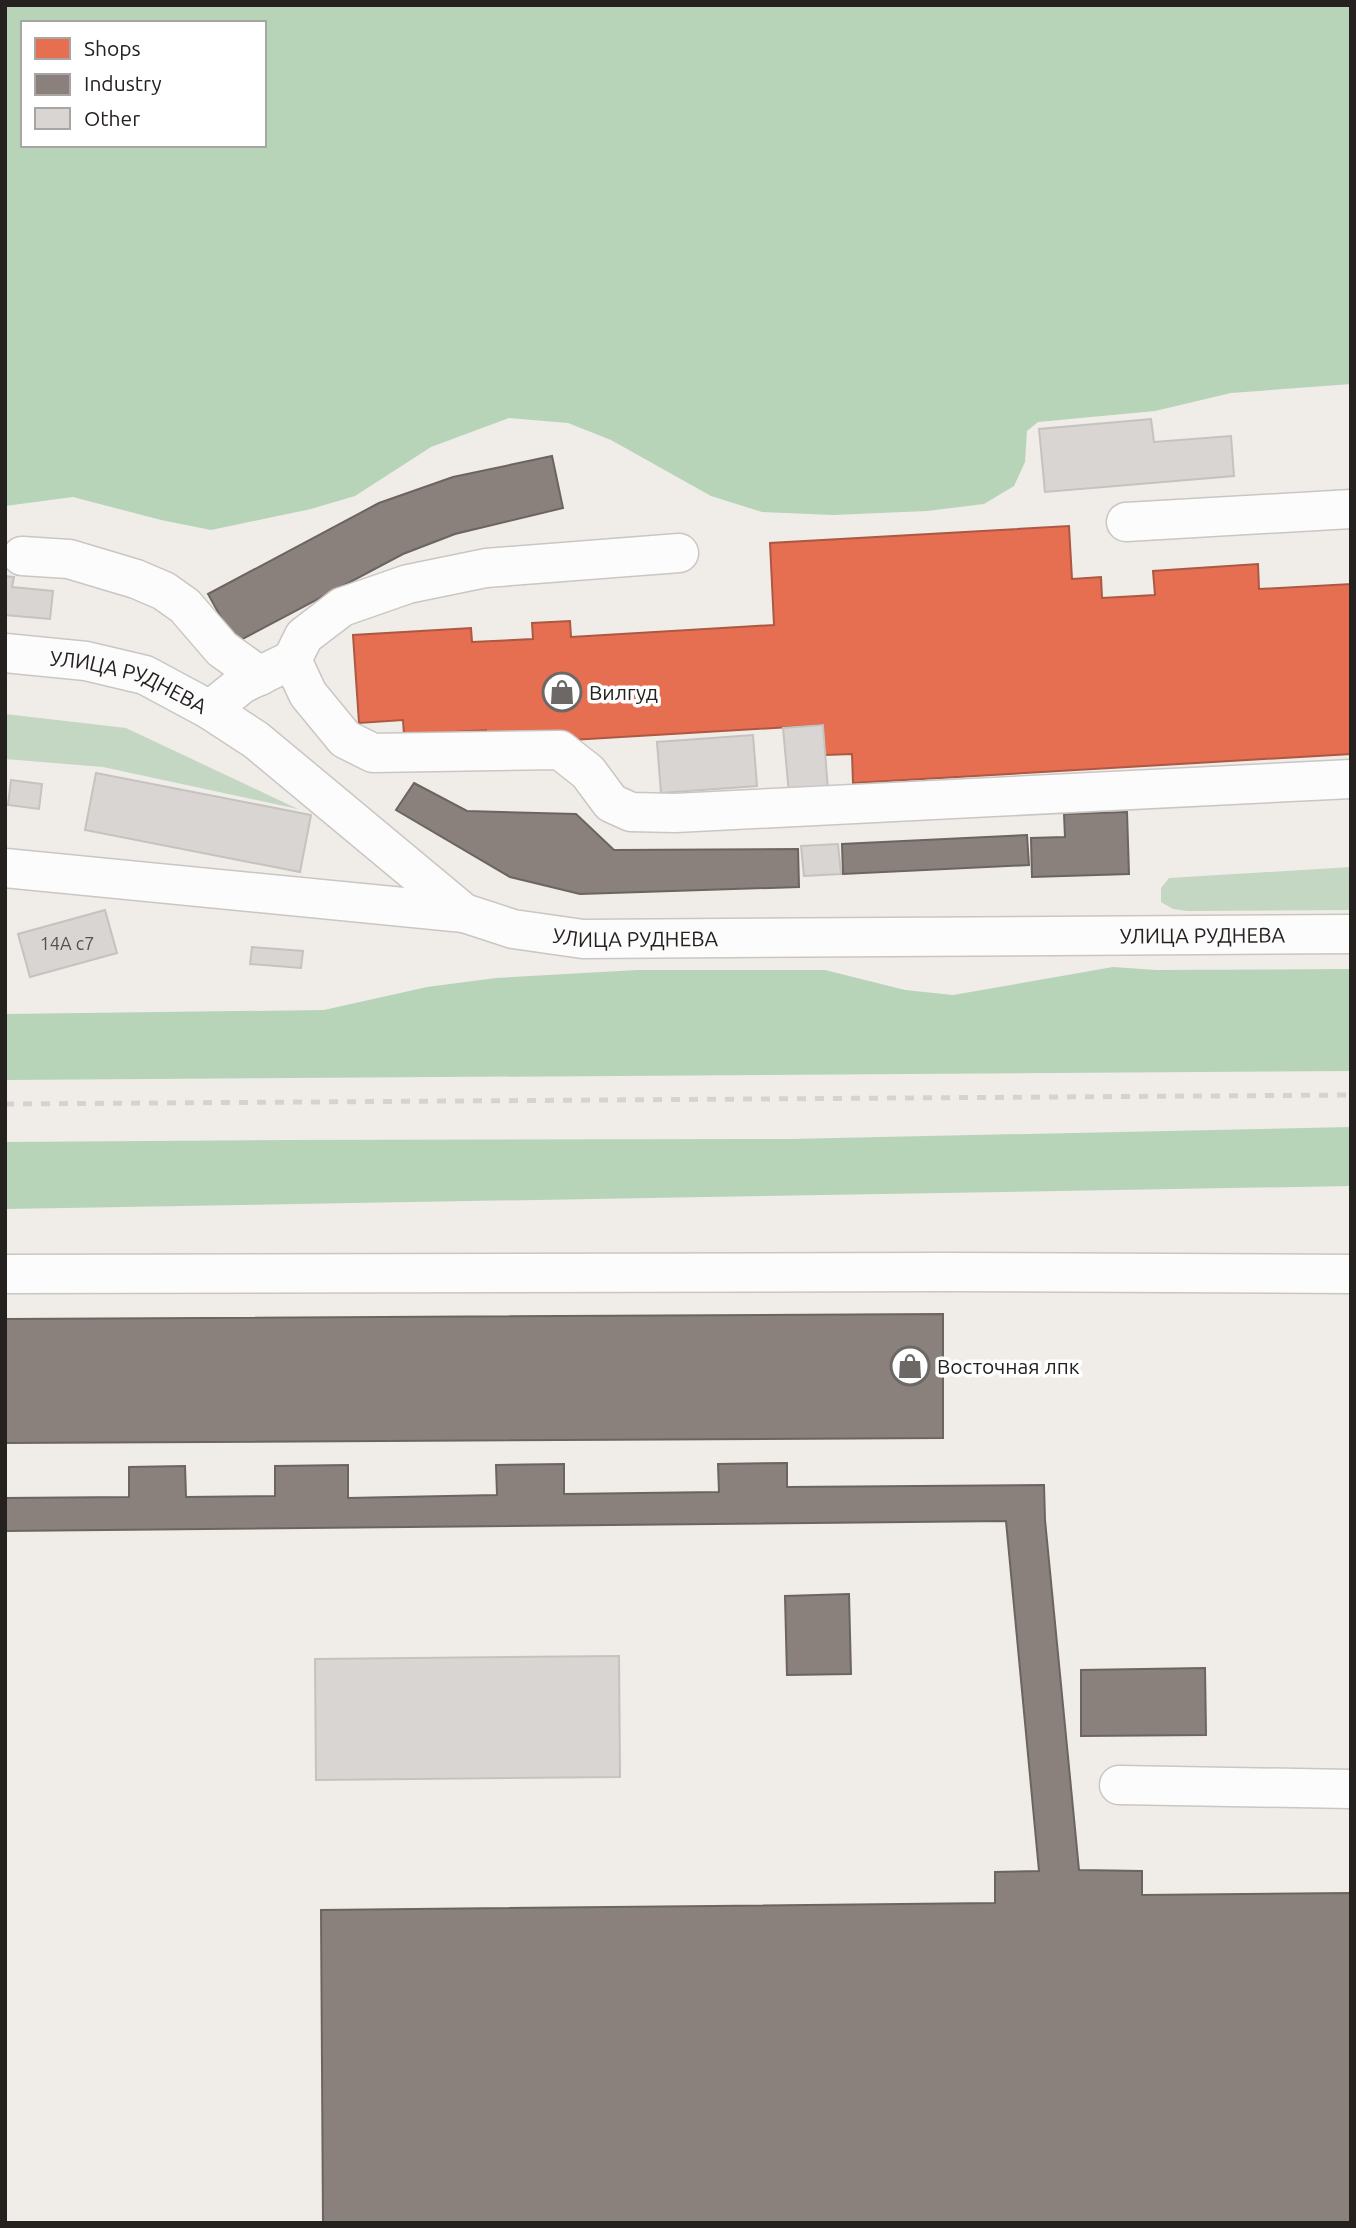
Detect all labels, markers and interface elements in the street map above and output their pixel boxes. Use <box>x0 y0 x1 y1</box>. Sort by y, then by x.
legend <box>21 21 266 147</box>
text: Shops <box>84 36 141 60</box>
text: Industry <box>84 71 162 95</box>
text: Other <box>84 106 140 130</box>
street label: УЛИЦА РУДНЕВА <box>49 646 212 718</box>
shop icon: Вилгуд <box>541 671 583 713</box>
place label: Вилгуд <box>589 680 658 704</box>
street label: УЛИЦА РУДНЕВА <box>1120 922 1286 948</box>
street label: УЛИЦА РУДНЕВА <box>551 923 719 951</box>
house number: 14А с7 <box>40 933 94 953</box>
shop icon: Восточная лпк <box>889 1345 931 1387</box>
place label: Восточная лпк <box>937 1354 1080 1378</box>

